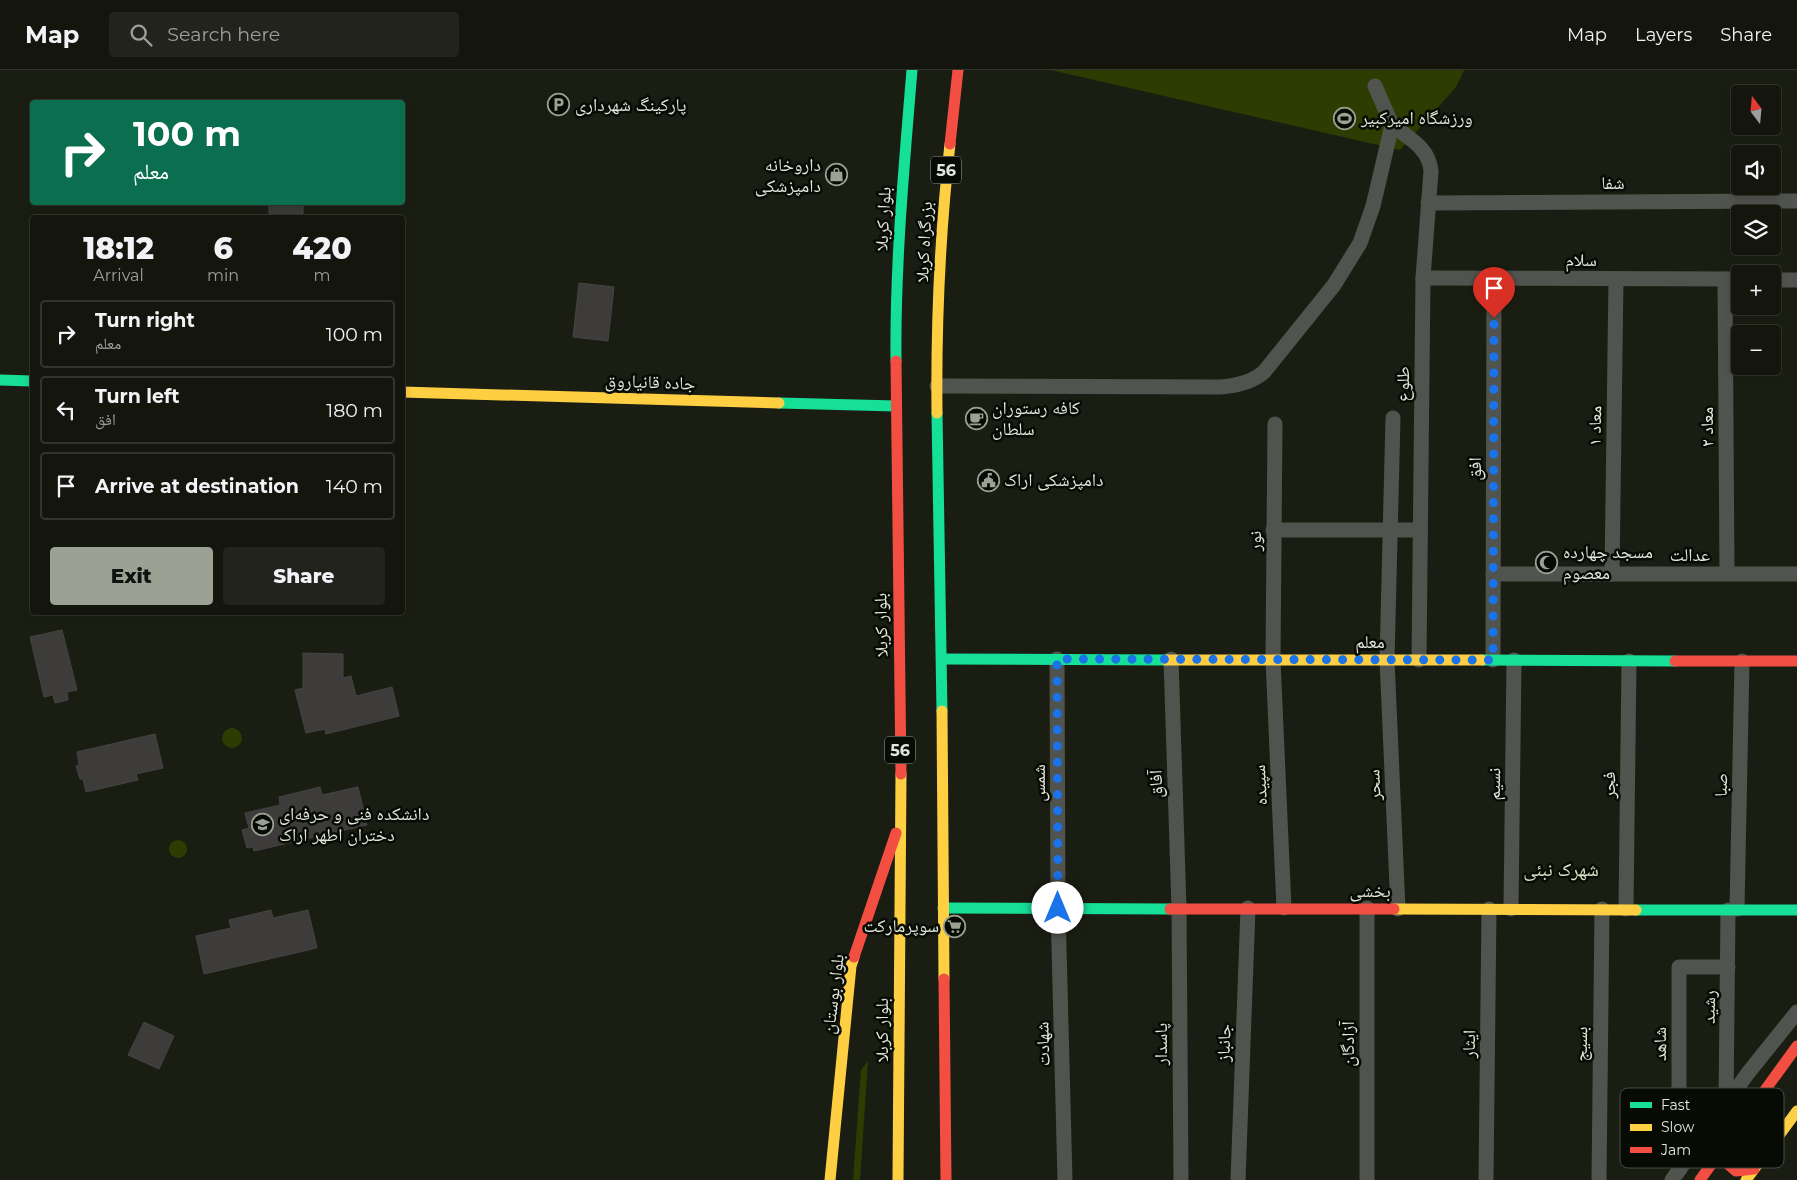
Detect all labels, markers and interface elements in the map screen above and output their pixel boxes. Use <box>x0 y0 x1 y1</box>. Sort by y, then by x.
search box <box>109 12 459 57</box>
text: Map <box>25 20 79 49</box>
icon: search <box>127 21 155 49</box>
text: Search here <box>167 23 280 46</box>
text: Map <box>1567 24 1607 46</box>
text: Layers <box>1635 24 1692 46</box>
text: Share <box>1720 24 1772 46</box>
north arrow <box>1731 85 1781 135</box>
map controls <box>1731 85 1781 375</box>
parking icon: پارکینگ شهرداری <box>547 93 571 117</box>
place label: پارکینگ شهرداری <box>575 94 686 116</box>
sports icon: ورزشگاه امیرکبیر <box>1333 106 1357 130</box>
place label: ورزشگاه امیرکبیر <box>1360 107 1473 129</box>
text: 100 m <box>133 112 241 155</box>
icon: right <box>50 120 115 185</box>
button: sound <box>1731 145 1781 195</box>
place label: داروخانه دامپزشکی <box>755 154 821 197</box>
road number: 56 <box>931 156 961 184</box>
text: معلم <box>133 158 169 185</box>
shop icon: داروخانه دامپزشکی <box>825 163 849 187</box>
street label: شفا <box>1601 172 1625 194</box>
street label: بلوار کربلا <box>870 186 896 252</box>
street label: بزرگراه کربلا <box>911 201 937 283</box>
button: layers <box>1731 205 1781 255</box>
text: 18:12 <box>83 230 154 267</box>
text: 6 <box>213 230 233 267</box>
text: 420 <box>292 230 352 267</box>
street label: سلام <box>1565 249 1597 272</box>
button: + <box>1731 265 1781 315</box>
text: Arrival <box>93 266 144 285</box>
text: min <box>207 266 239 285</box>
text: m <box>314 266 331 285</box>
pin <box>1473 267 1515 318</box>
icon: arrive <box>1480 274 1508 302</box>
text: Turn right <box>95 309 195 332</box>
icon: right <box>52 320 80 348</box>
text: 100 m <box>326 323 383 346</box>
button: − <box>1731 325 1781 375</box>
text: معلم <box>95 334 121 353</box>
street label: طلوع <box>1392 366 1414 402</box>
street label: جاده قانیاروق <box>604 369 696 395</box>
text: Turn left <box>95 385 180 408</box>
icon: left <box>52 396 80 424</box>
place label: کافه رستوران سلطان <box>992 397 1080 440</box>
text: 180 m <box>326 399 383 422</box>
cafe icon: کافه رستوران سلطان <box>964 406 988 430</box>
street label: معاد ۱ <box>1584 406 1606 446</box>
street label: معاد ۲ <box>1696 407 1718 447</box>
text: افق <box>95 410 116 429</box>
street label: افق <box>1464 457 1486 481</box>
public building icon: دامپزشکی اراک <box>976 468 1000 492</box>
place label: دامپزشکی اراک <box>1004 469 1103 491</box>
icon: arrive <box>52 472 80 500</box>
text: Arrive at destination <box>95 475 299 498</box>
text: 140 m <box>326 475 383 498</box>
street label: نور <box>1244 531 1266 552</box>
place label: مسجد چهارده معصوم <box>1563 541 1653 585</box>
street label: عدالت <box>1670 544 1710 566</box>
button: Exit <box>50 547 213 605</box>
button: Share <box>223 547 385 605</box>
mosque icon: مسجد چهارده معصوم <box>1535 550 1559 574</box>
street label: بلوار کربلا <box>869 593 893 657</box>
street label: معلم <box>1355 631 1385 654</box>
road number: 56 <box>885 736 915 764</box>
street label: شمس <box>1028 764 1050 802</box>
street label: سپیده <box>1248 764 1272 806</box>
street label: نسیم <box>1483 767 1506 801</box>
street label: آفاق <box>1145 769 1167 798</box>
street label: سحر <box>1362 769 1386 802</box>
street label: فجر <box>1598 771 1620 800</box>
street label: صبا <box>1710 773 1732 797</box>
place label: دانشکده فنی و حرفه‌ای دختران اطهر اراک <box>279 803 429 846</box>
school or university icon: دانشکده فنی و حرفه‌ای دختران اطهر اراک <box>251 812 275 836</box>
district label: شهرک نبئی <box>1523 858 1599 881</box>
street label: بخشی <box>1349 880 1391 902</box>
position arrow <box>1031 881 1083 933</box>
supermarket icon: سوپرمارکت <box>943 914 967 938</box>
place label: سوپرمارکت <box>863 915 939 937</box>
street label: بلوار بوستان <box>817 953 849 1035</box>
street label: رشید <box>1698 990 1720 1024</box>
street label: بلوار کربلا <box>871 998 893 1062</box>
street label: شهادت <box>1031 1021 1055 1067</box>
street label: آزادگان <box>1337 1021 1359 1067</box>
street label: پاسدار <box>1150 1023 1172 1066</box>
street label: جانباز <box>1212 1024 1236 1063</box>
street label: بسیج <box>1570 1026 1593 1062</box>
street label: شاهد <box>1649 1027 1671 1061</box>
street label: ایثار <box>1458 1030 1480 1059</box>
legend <box>1620 1088 1784 1168</box>
text: Fast <box>1661 1096 1691 1114</box>
text: Slow <box>1661 1118 1695 1136</box>
text: Jam <box>1660 1141 1691 1159</box>

